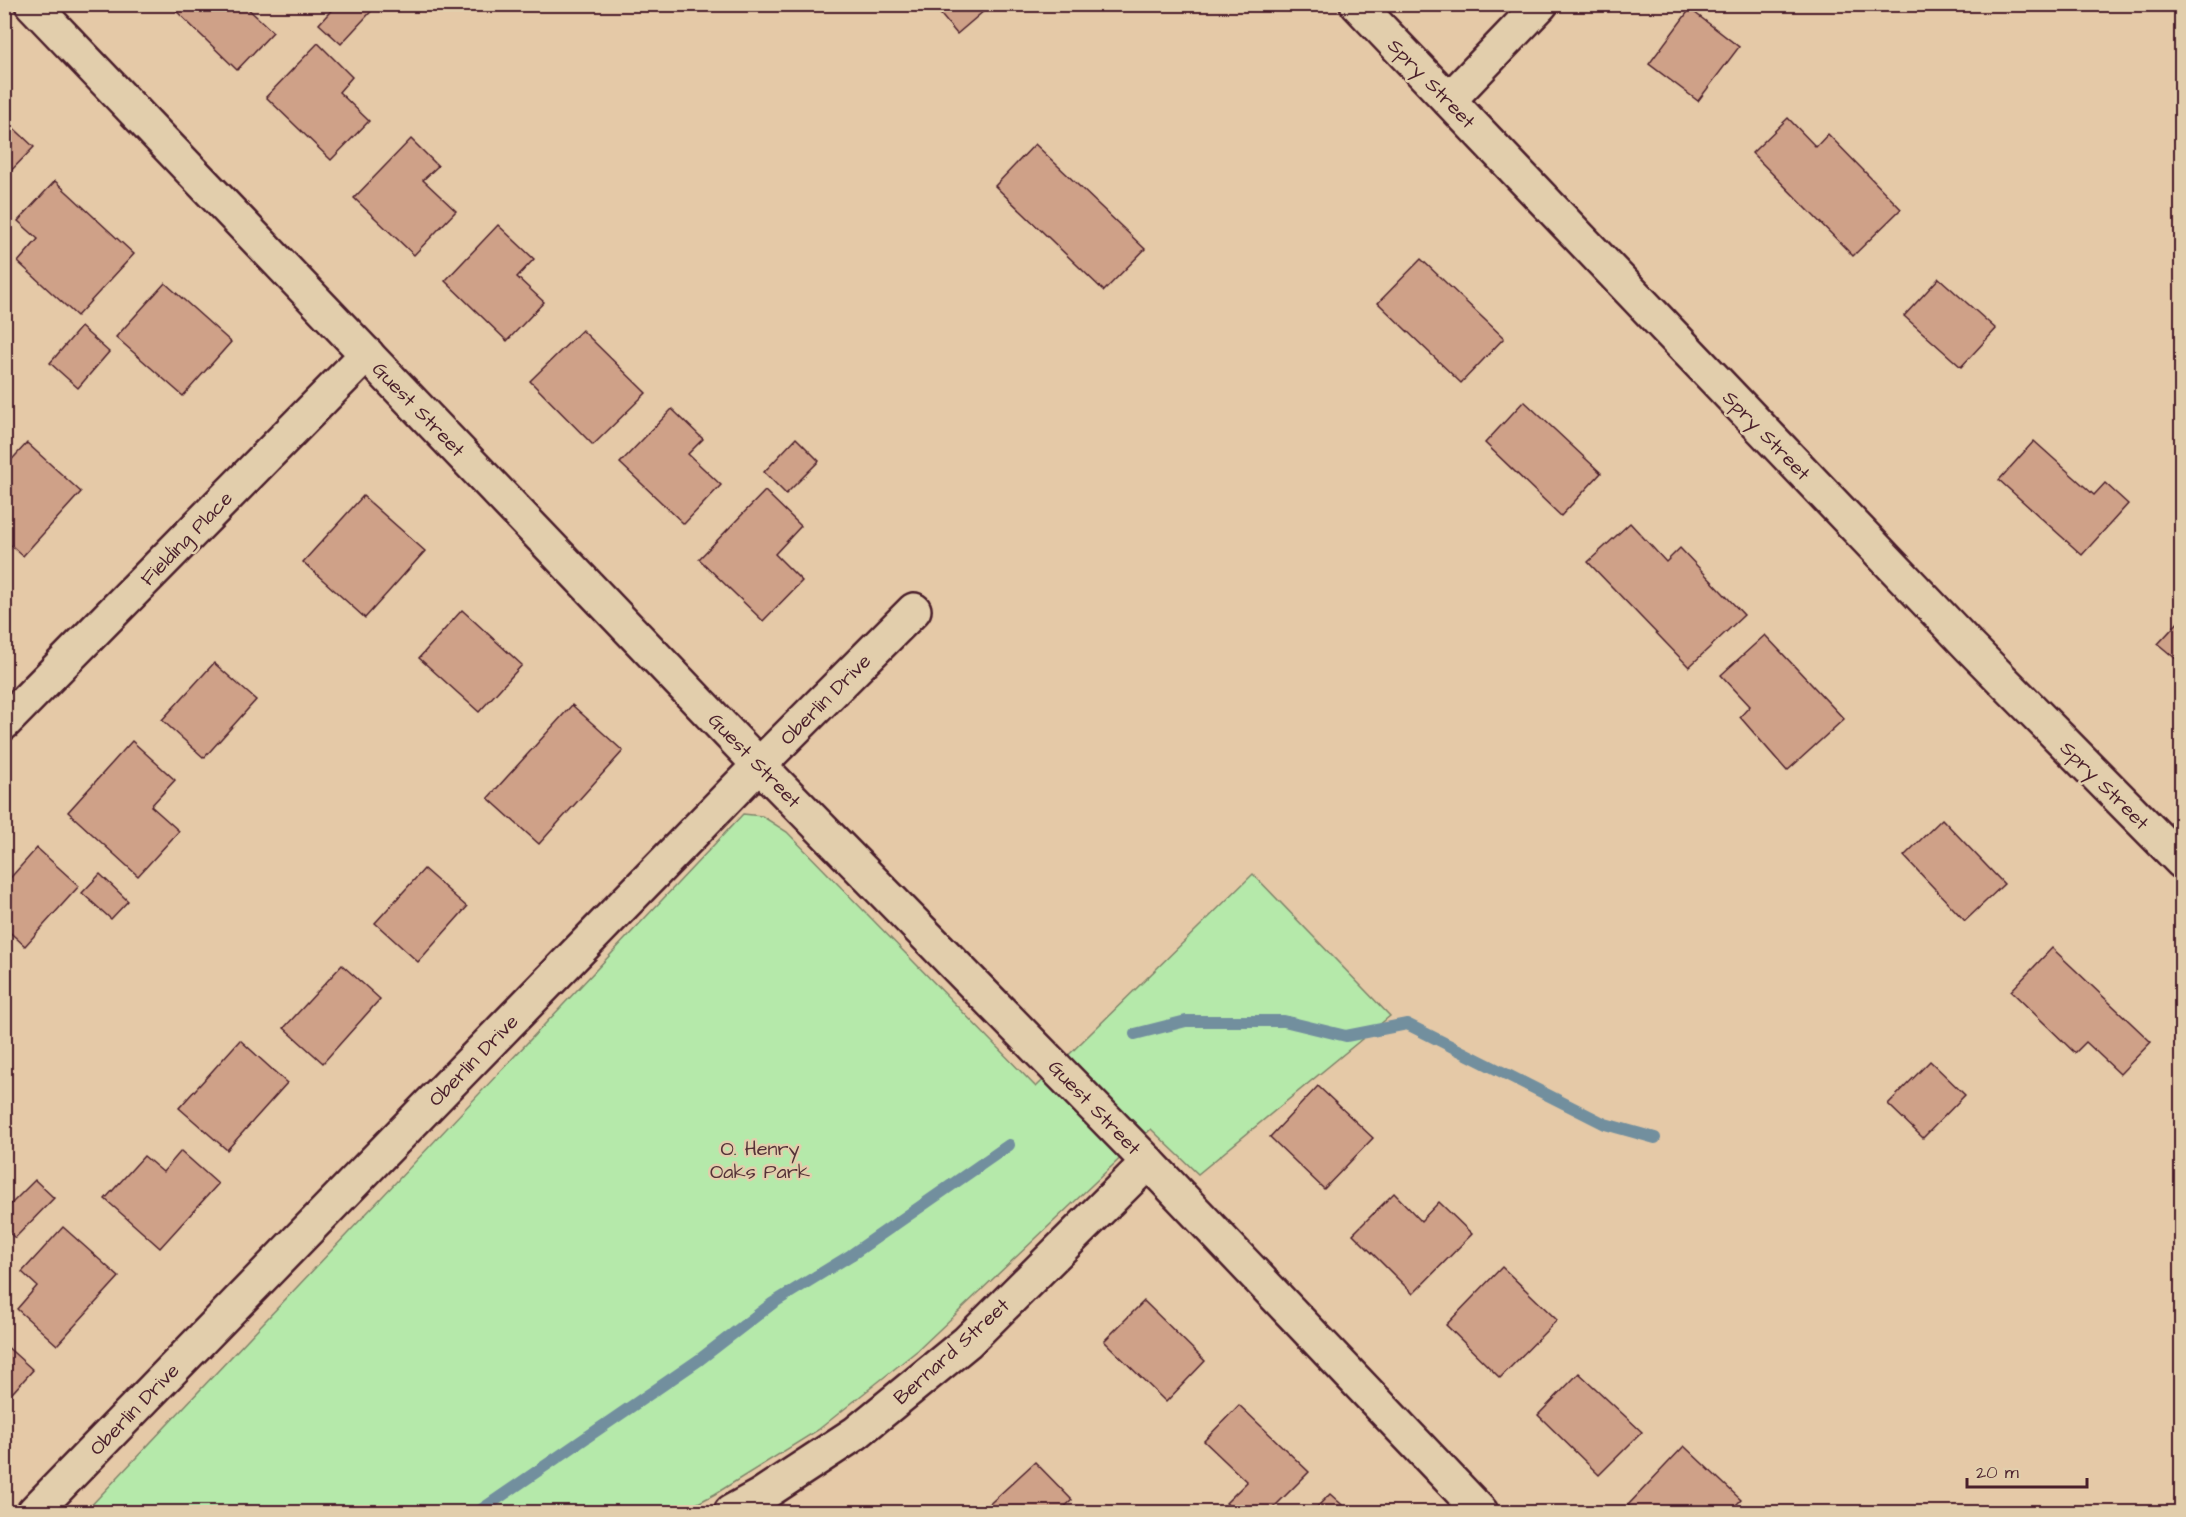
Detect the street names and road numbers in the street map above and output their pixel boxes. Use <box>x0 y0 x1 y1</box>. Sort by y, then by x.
street label: Spry Street <box>1380 32 1482 136</box>
street label: Guest Street <box>366 356 471 464</box>
street label: Spry Street <box>1715 384 1817 488</box>
street label: Fielding Place <box>134 485 240 593</box>
street label: Oberlin Drive <box>774 648 878 752</box>
street label: Guest Street <box>702 707 807 815</box>
street label: Spry Street <box>2053 735 2155 837</box>
street label: Oberlin Drive <box>422 1008 525 1113</box>
street label: Guest Street <box>1042 1054 1147 1162</box>
street label: Bernard Street <box>888 1292 1016 1411</box>
street label: Oberlin Drive <box>83 1357 186 1462</box>

